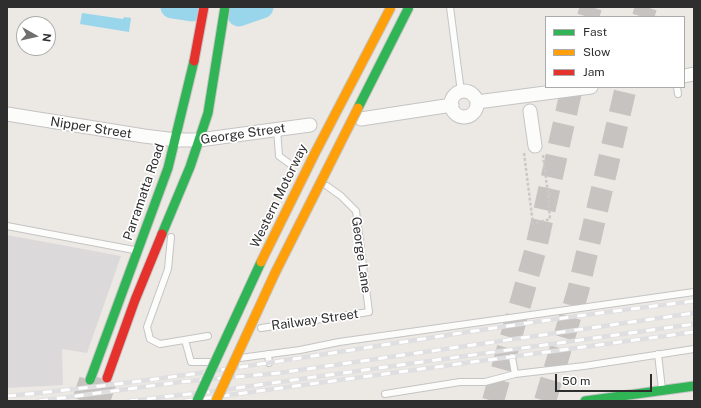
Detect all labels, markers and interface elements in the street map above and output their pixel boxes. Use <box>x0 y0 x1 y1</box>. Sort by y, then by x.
north arrow <box>16 16 56 56</box>
legend <box>545 16 685 88</box>
text: Fast <box>583 25 607 39</box>
text: N <box>40 32 53 43</box>
text: Slow <box>583 45 610 59</box>
text: Jam <box>583 65 605 79</box>
street label: Nipper Street <box>49 114 133 142</box>
street label: George Street <box>200 120 286 148</box>
street label: Parramatta Road <box>120 142 168 242</box>
street label: Western Motorway <box>247 142 311 250</box>
street label: George Lane <box>348 216 374 294</box>
street label: Railway Street <box>270 306 360 334</box>
scale bar <box>557 366 654 392</box>
text: 50 m <box>562 374 590 388</box>

